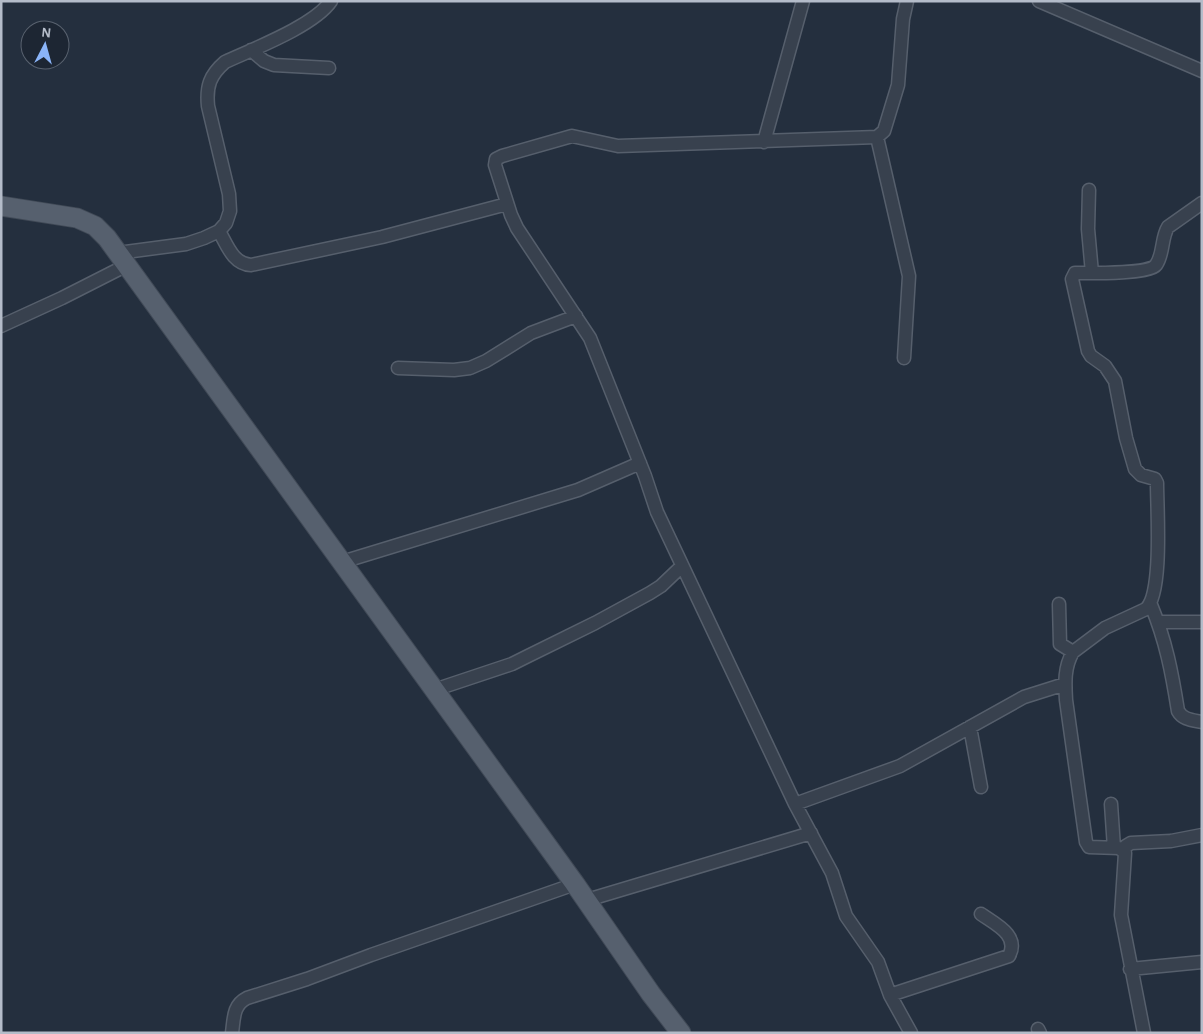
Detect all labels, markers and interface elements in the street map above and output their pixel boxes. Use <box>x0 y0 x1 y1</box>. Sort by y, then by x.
north arrow <box>20 20 70 70</box>
text: N <box>41 26 52 41</box>

